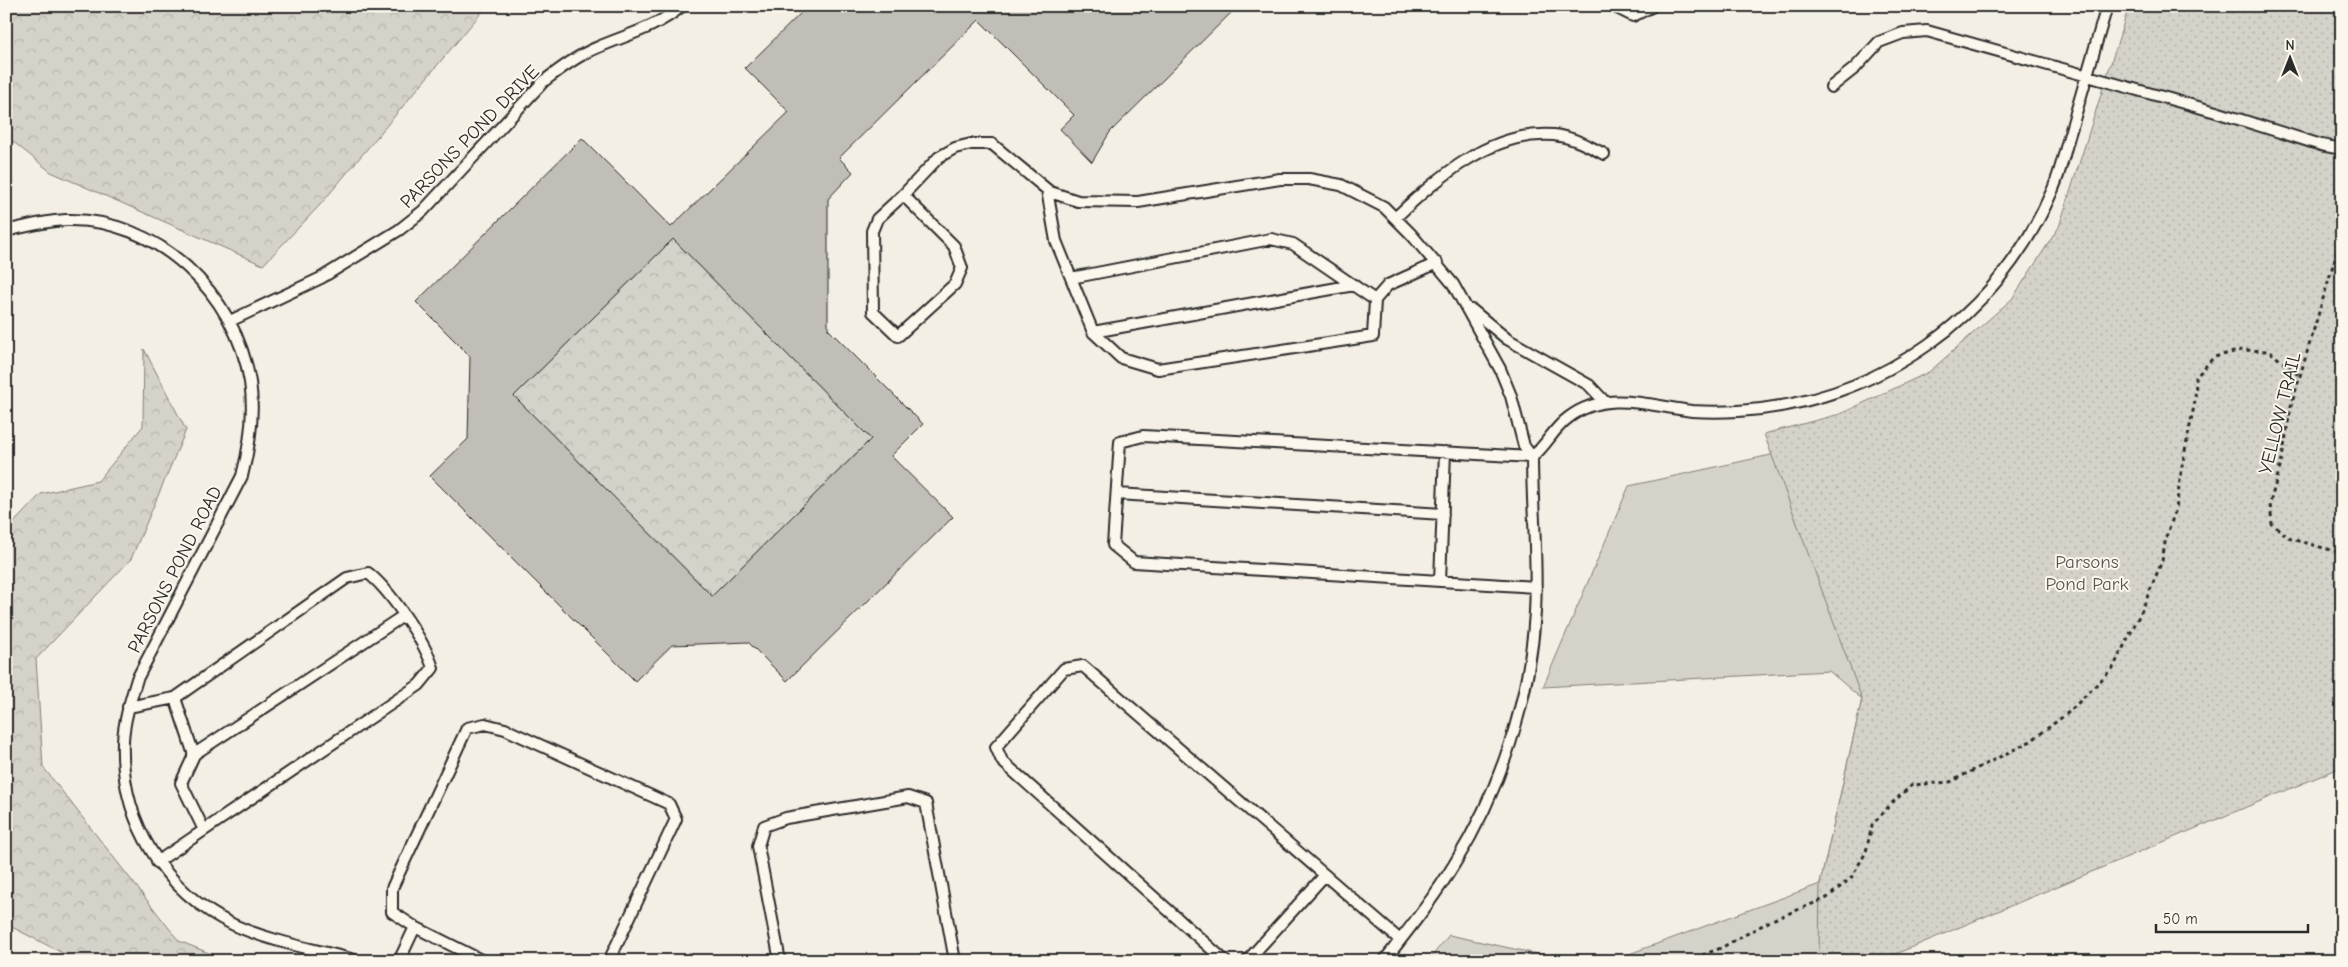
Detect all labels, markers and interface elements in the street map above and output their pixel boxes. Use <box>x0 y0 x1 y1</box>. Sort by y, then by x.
north arrow <box>2266 32 2316 82</box>
text: N <box>2285 37 2295 54</box>
street label: PARSONS POND DRIVE <box>396 61 544 213</box>
street label: YELLOW TRAIL <box>2254 349 2306 477</box>
street label: PARSONS POND ROAD <box>123 482 227 657</box>
park label: Parsons Pond Park <box>2045 551 2129 595</box>
scale bar <box>2156 902 2308 934</box>
text: 50 m <box>2163 910 2198 928</box>

